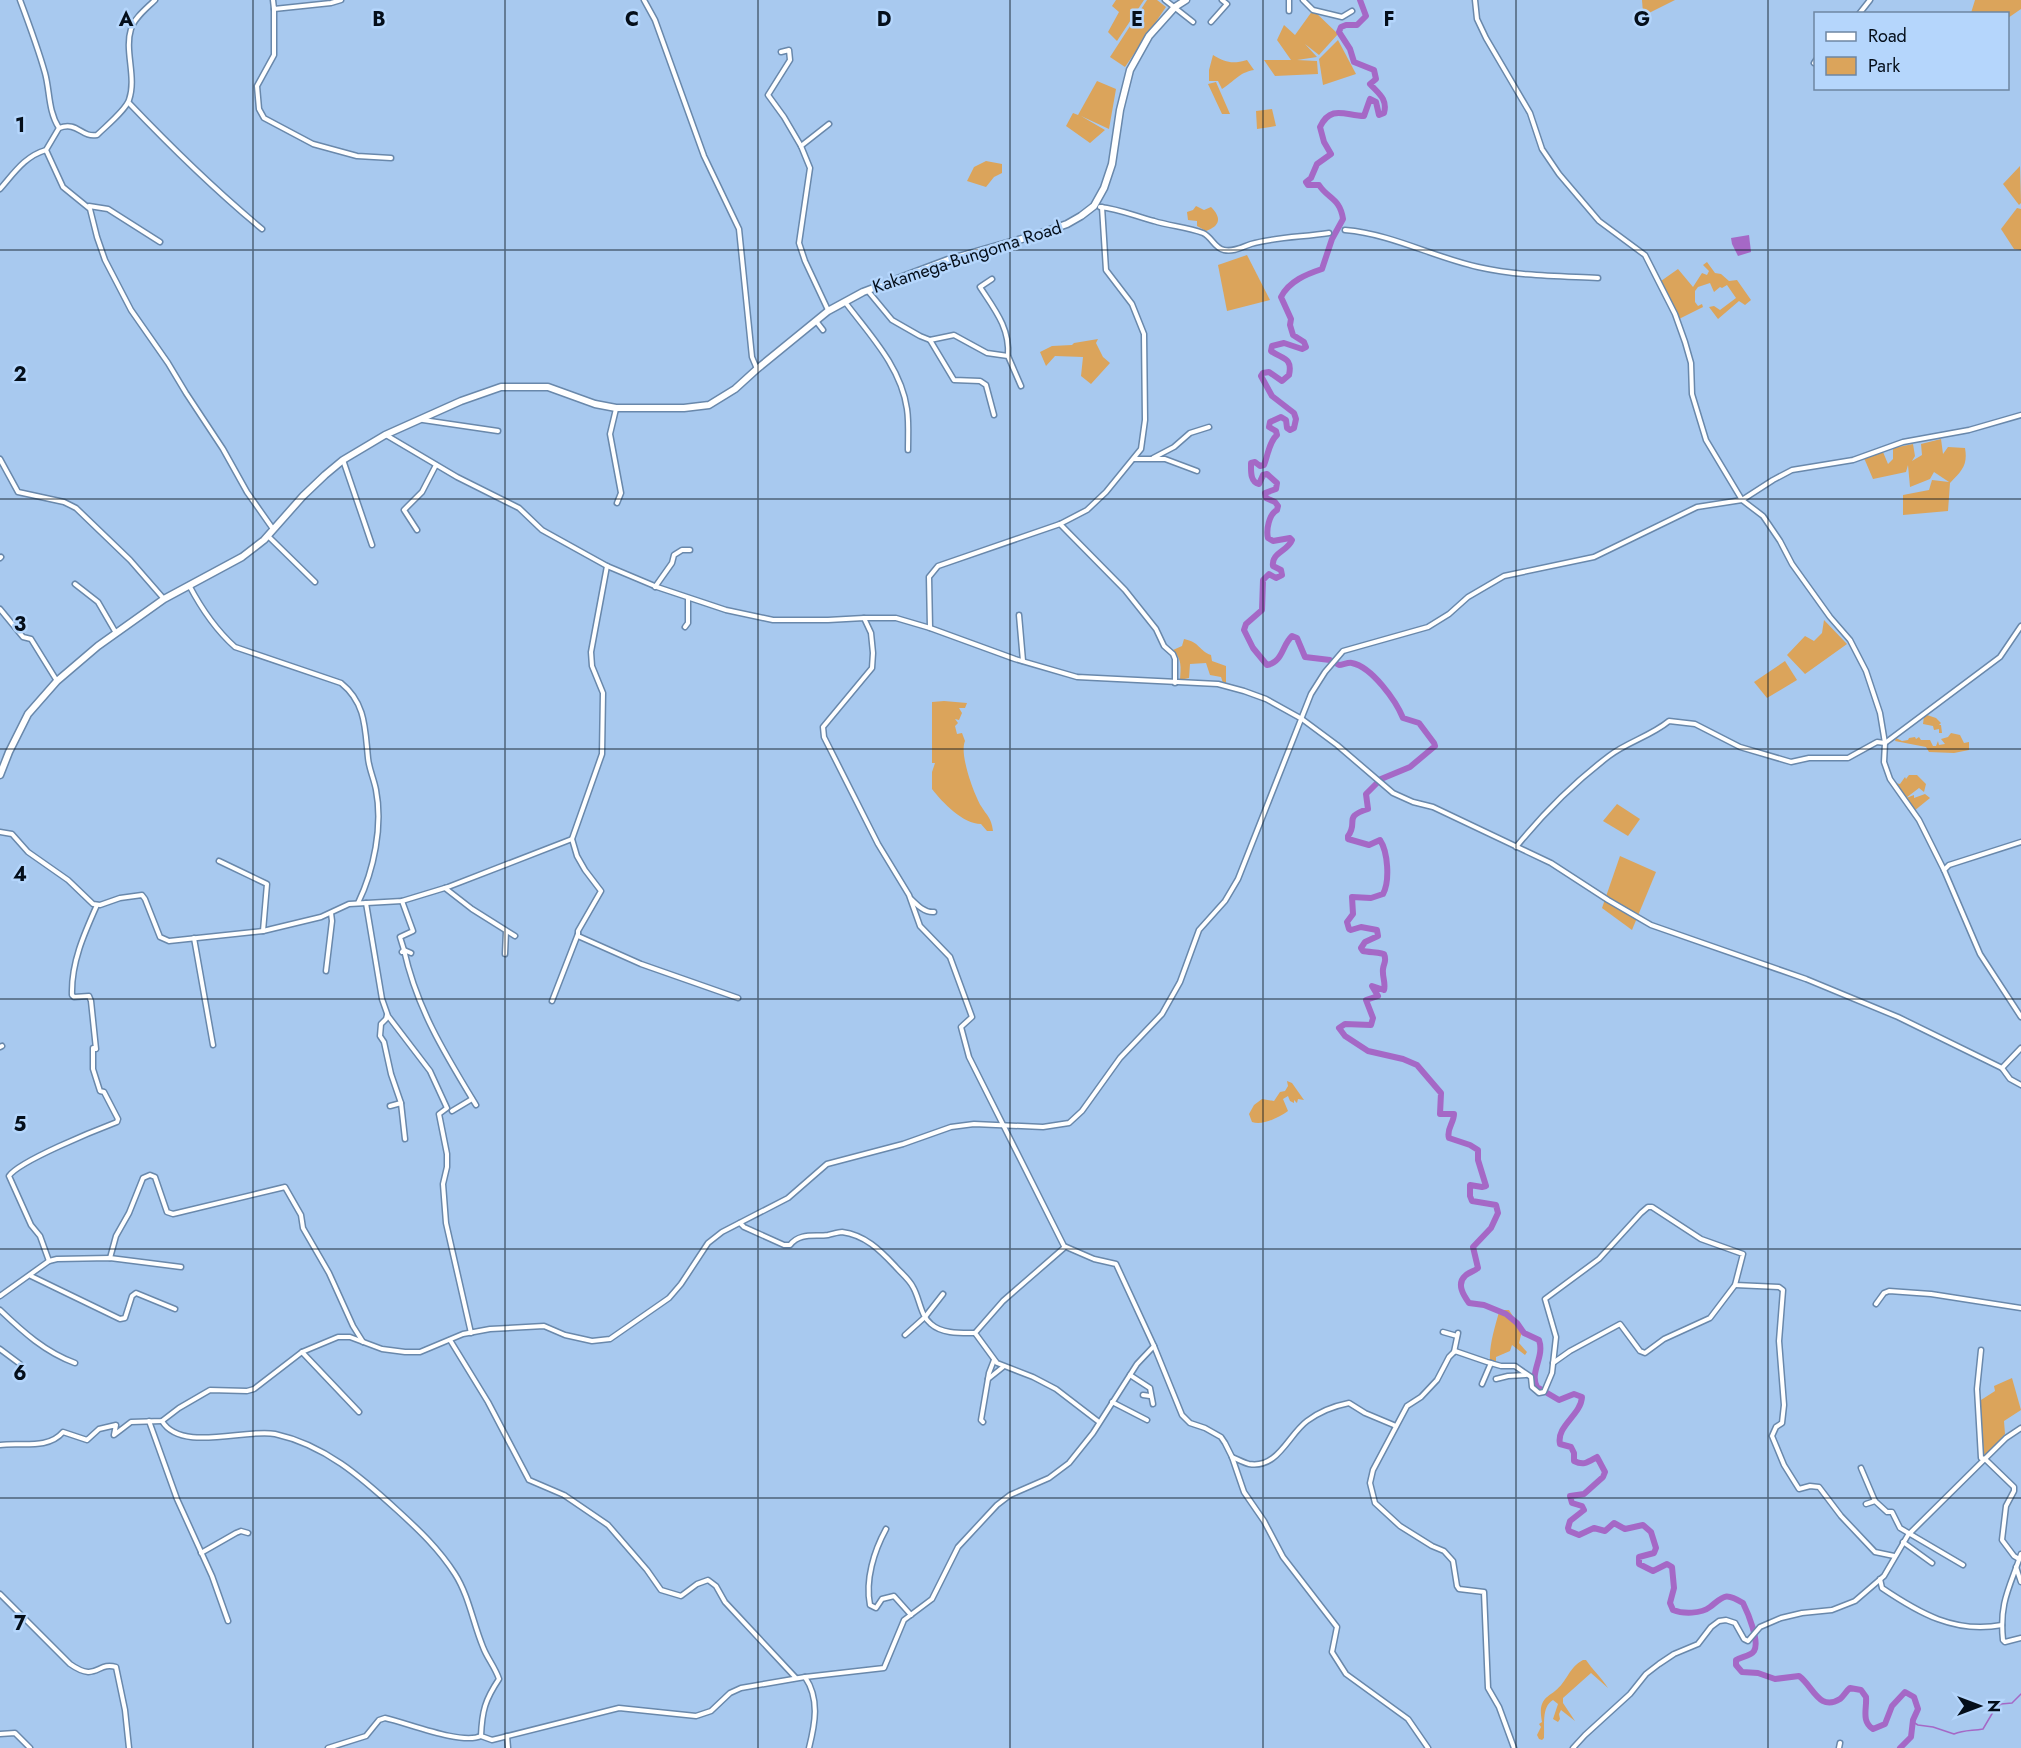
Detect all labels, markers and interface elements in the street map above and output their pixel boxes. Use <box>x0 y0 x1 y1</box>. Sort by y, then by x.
text: A <box>118 5 134 34</box>
text: B <box>372 5 386 34</box>
text: C <box>625 5 639 34</box>
text: D <box>877 5 891 34</box>
text: E <box>1131 5 1143 34</box>
text: F <box>1383 5 1395 34</box>
text: G <box>1634 5 1650 34</box>
legend <box>1814 12 2009 90</box>
text: Road <box>1868 23 1907 49</box>
text: Park <box>1868 53 1900 79</box>
text: 1 <box>15 111 25 140</box>
street label: Kakamega-Bungoma Road <box>869 214 1065 300</box>
text: 2 <box>13 360 27 389</box>
text: 3 <box>14 610 26 639</box>
text: 4 <box>13 860 27 889</box>
text: 5 <box>14 1110 27 1139</box>
text: 6 <box>13 1359 27 1388</box>
text: 7 <box>14 1609 27 1638</box>
north arrow <box>1949 1676 2009 1736</box>
text: N <box>1982 1700 2005 1712</box>

